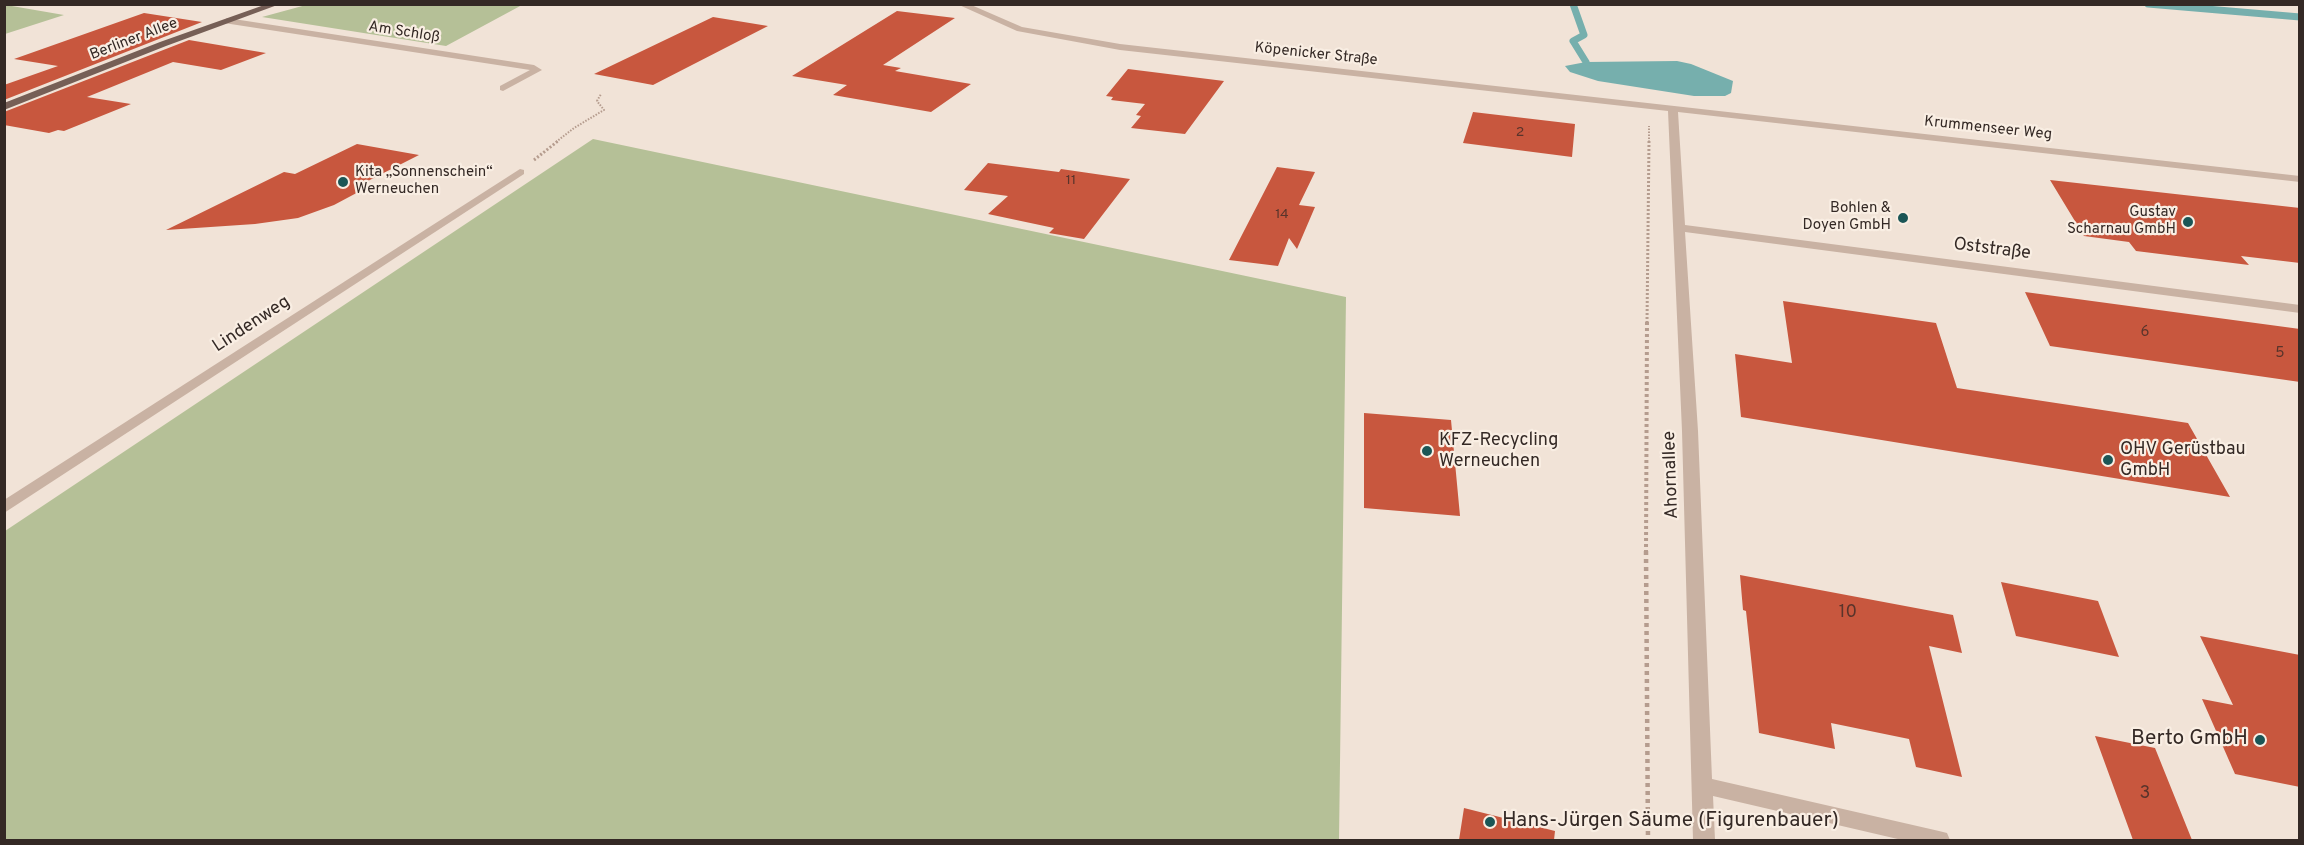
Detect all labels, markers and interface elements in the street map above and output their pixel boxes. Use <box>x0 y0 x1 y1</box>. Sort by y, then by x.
street label: Berliner Allee <box>88 15 180 65</box>
street label: Am Schloß <box>367 18 441 48</box>
street label: Köpenicker Straße <box>1254 40 1378 70</box>
street label: Krummenseer Weg <box>1923 113 2053 145</box>
house number: 2 <box>1516 125 1524 141</box>
place label: Kita „Sonnenschein“ Werneuchen <box>355 164 493 199</box>
house number: 11 <box>1066 173 1076 189</box>
marker: Kita „Sonnenschein“ Werneuchen <box>336 175 350 189</box>
place label: Bohlen & Doyen GmbH <box>1803 200 1891 235</box>
place label: Gustav Scharnau GmbH <box>2067 204 2176 239</box>
house number: 14 <box>1275 207 1289 223</box>
marker: Bohlen & Doyen GmbH <box>1896 211 1910 225</box>
marker: Gustav Scharnau GmbH <box>2181 215 2195 229</box>
street label: Oststraße <box>1952 235 2032 265</box>
street label: Lindenweg <box>209 292 295 358</box>
house number: 6 <box>2141 324 2149 342</box>
house number: 5 <box>2275 345 2285 363</box>
place label: KFZ-Recycling Werneuchen <box>1439 430 1558 472</box>
street label: Ahornallee <box>1660 430 1684 520</box>
place label: OHV Gerüstbau GmbH <box>2120 439 2246 482</box>
marker: KFZ-Recycling Werneuchen <box>1420 444 1434 458</box>
marker: OHV Gerüstbau GmbH <box>2101 453 2115 467</box>
house number: 10 <box>1839 602 1857 624</box>
place label: Berto GmbH <box>2131 727 2248 753</box>
marker: Berto GmbH <box>2253 733 2267 747</box>
house number: 3 <box>2140 783 2150 805</box>
place label: Hans-Jürgen Säume (Figurenbauer) <box>1502 809 1839 835</box>
marker: Hans-Jürgen Säume (Figurenbauer) <box>1483 815 1497 829</box>

